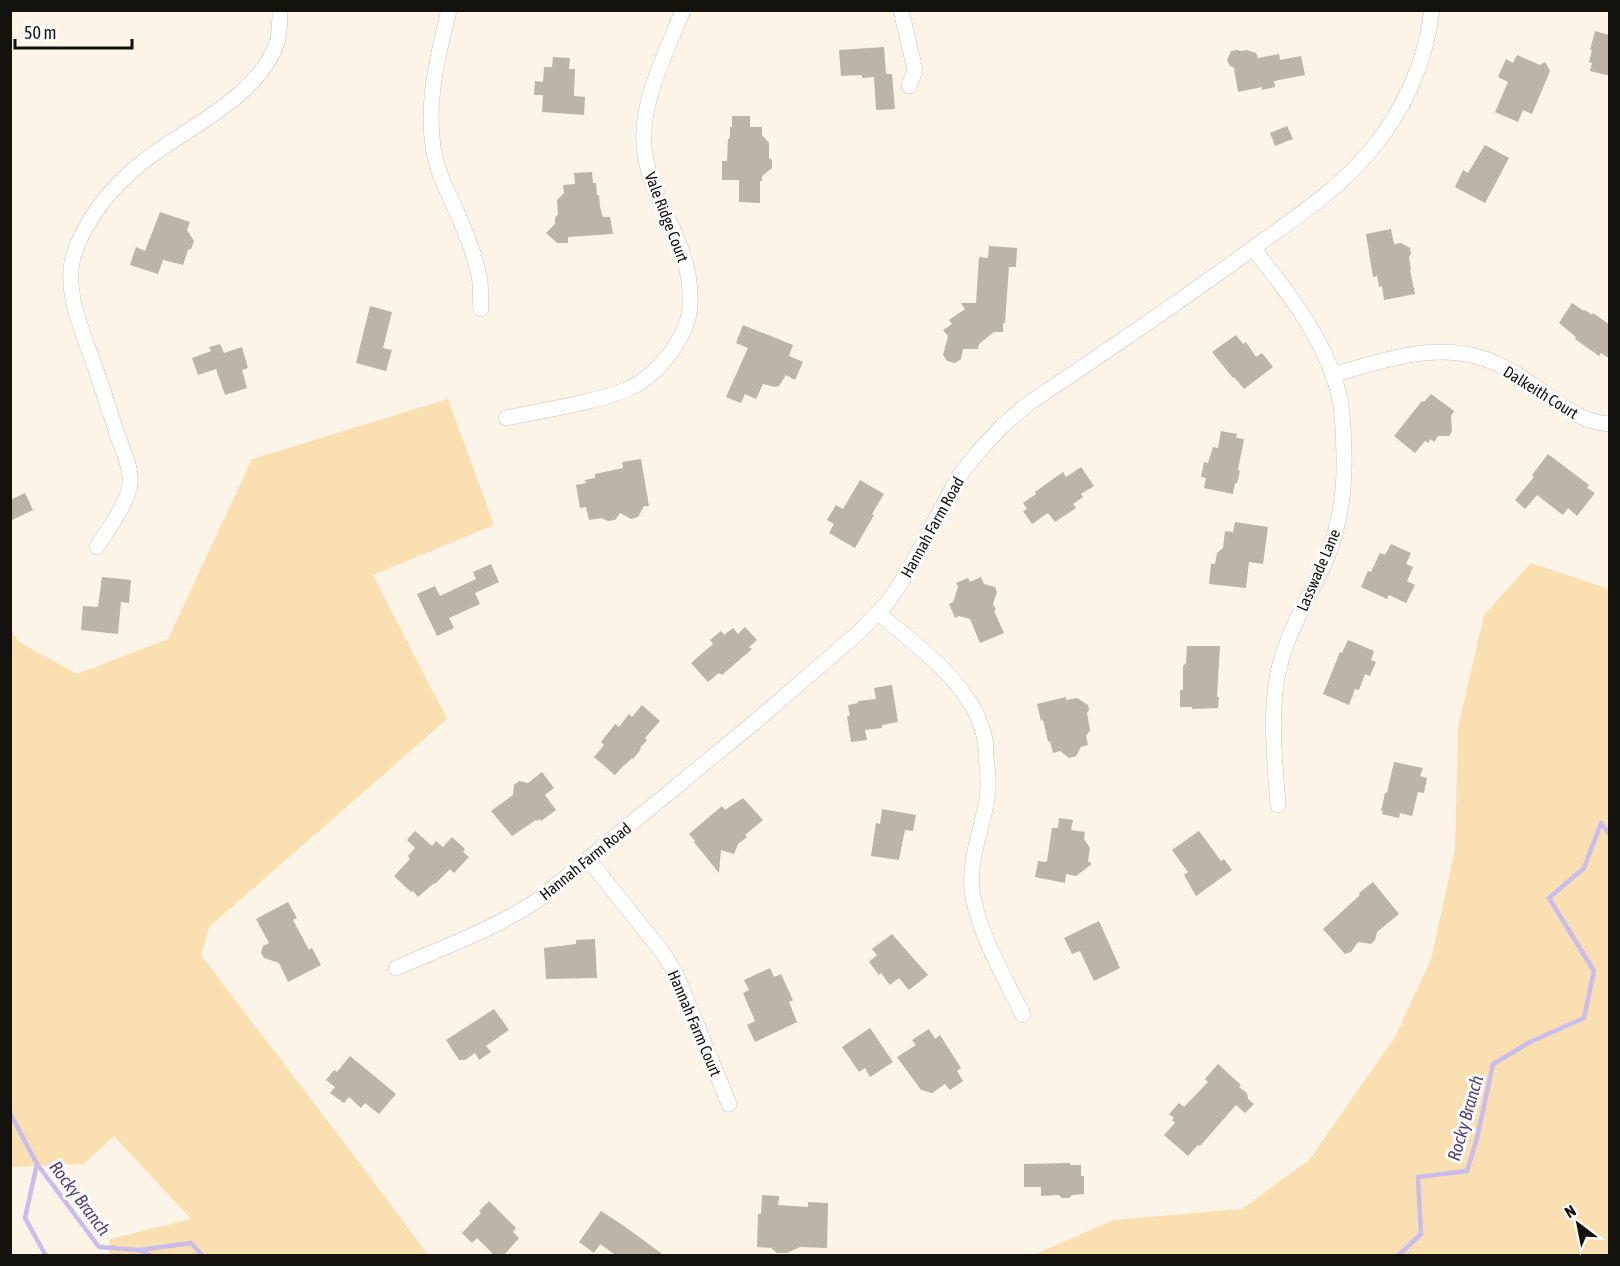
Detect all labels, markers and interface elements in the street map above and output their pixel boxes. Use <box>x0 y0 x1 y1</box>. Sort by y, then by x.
scale bar <box>15 12 132 50</box>
text: 50 m <box>24 22 56 43</box>
street label: Vale Ridge Court <box>641 169 693 265</box>
street label: Dalkeith Court <box>1500 362 1582 422</box>
street label: Hannah Farm Road <box>897 474 967 580</box>
street label: Lasswade Lane <box>1293 526 1343 614</box>
street label: Hannah Farm Road <box>536 819 634 903</box>
street label: Hannah Farm Court <box>665 967 726 1079</box>
water label: Rocky Branch <box>1443 1073 1487 1163</box>
water label: Rocky Branch <box>45 1157 115 1240</box>
north arrow <box>1548 1194 1608 1254</box>
text: N <box>1561 1201 1579 1221</box>

